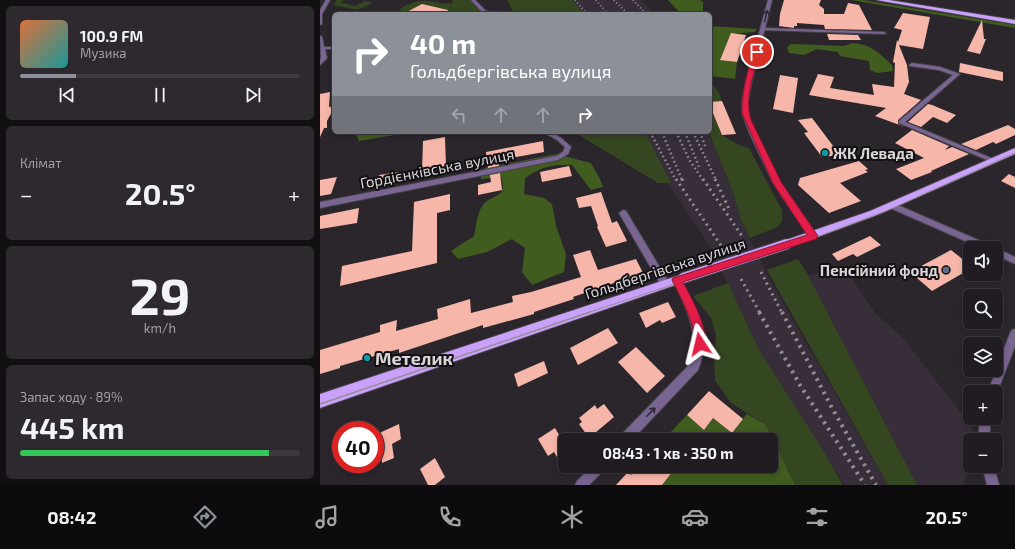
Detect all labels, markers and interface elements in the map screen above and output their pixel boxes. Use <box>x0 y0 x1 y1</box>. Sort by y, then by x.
one-way arrow <box>763 10 770 23</box>
text: 40 m <box>410 26 476 60</box>
text: 100.9 FM <box>80 27 143 45</box>
icon: right <box>344 28 396 80</box>
pin <box>740 35 774 69</box>
icon: arrive <box>746 41 768 63</box>
text: Музика <box>80 45 127 61</box>
text: Гольдбергівська вулиця <box>410 60 612 82</box>
icon: previous <box>56 84 78 106</box>
icon: pause <box>149 84 171 106</box>
icon: next <box>242 84 264 106</box>
icon: left <box>448 104 470 126</box>
icon: ahead <box>490 104 512 126</box>
icon: ahead <box>532 104 554 126</box>
icon: right <box>574 104 596 126</box>
street label: Гордієнківська вулиця <box>358 144 516 193</box>
place label: ЖК Левада <box>833 144 914 162</box>
marker: ЖК Левада <box>820 148 830 158</box>
text: Клімат <box>20 155 62 171</box>
text: 20.5° <box>125 175 196 211</box>
text: − <box>20 181 33 207</box>
text: + <box>288 181 300 207</box>
street label: Гольдбергівська вулиця <box>582 233 748 303</box>
map controls <box>963 241 1003 473</box>
button: sound <box>963 241 1003 281</box>
place label: Пенсійний фонд <box>820 261 939 279</box>
text: 29 <box>130 263 190 325</box>
marker: Пенсійний фонд <box>941 265 951 275</box>
button: search <box>963 289 1003 329</box>
text: km/h <box>144 320 176 336</box>
position arrow <box>679 323 721 365</box>
button: layers <box>963 337 1003 377</box>
place label: Метелик <box>375 347 453 369</box>
marker: Метелик <box>362 353 372 363</box>
button: + <box>963 385 1003 425</box>
text: Запас ходу · 89% <box>20 389 123 405</box>
one-way arrow <box>646 407 656 417</box>
text: 445 km <box>20 409 124 445</box>
speed limit sign: 40 <box>332 421 384 473</box>
button: − <box>963 433 1003 473</box>
text: 08:43 · 1 хв · 350 m <box>603 444 733 462</box>
icon: directions <box>191 503 219 531</box>
icon: music <box>313 503 341 531</box>
icon: phone <box>436 503 464 531</box>
icon: climate <box>558 503 586 531</box>
icon: car <box>681 503 709 531</box>
icon: filters <box>803 503 831 531</box>
text: 08:42 <box>47 506 96 528</box>
text: 20.5° <box>925 506 968 528</box>

